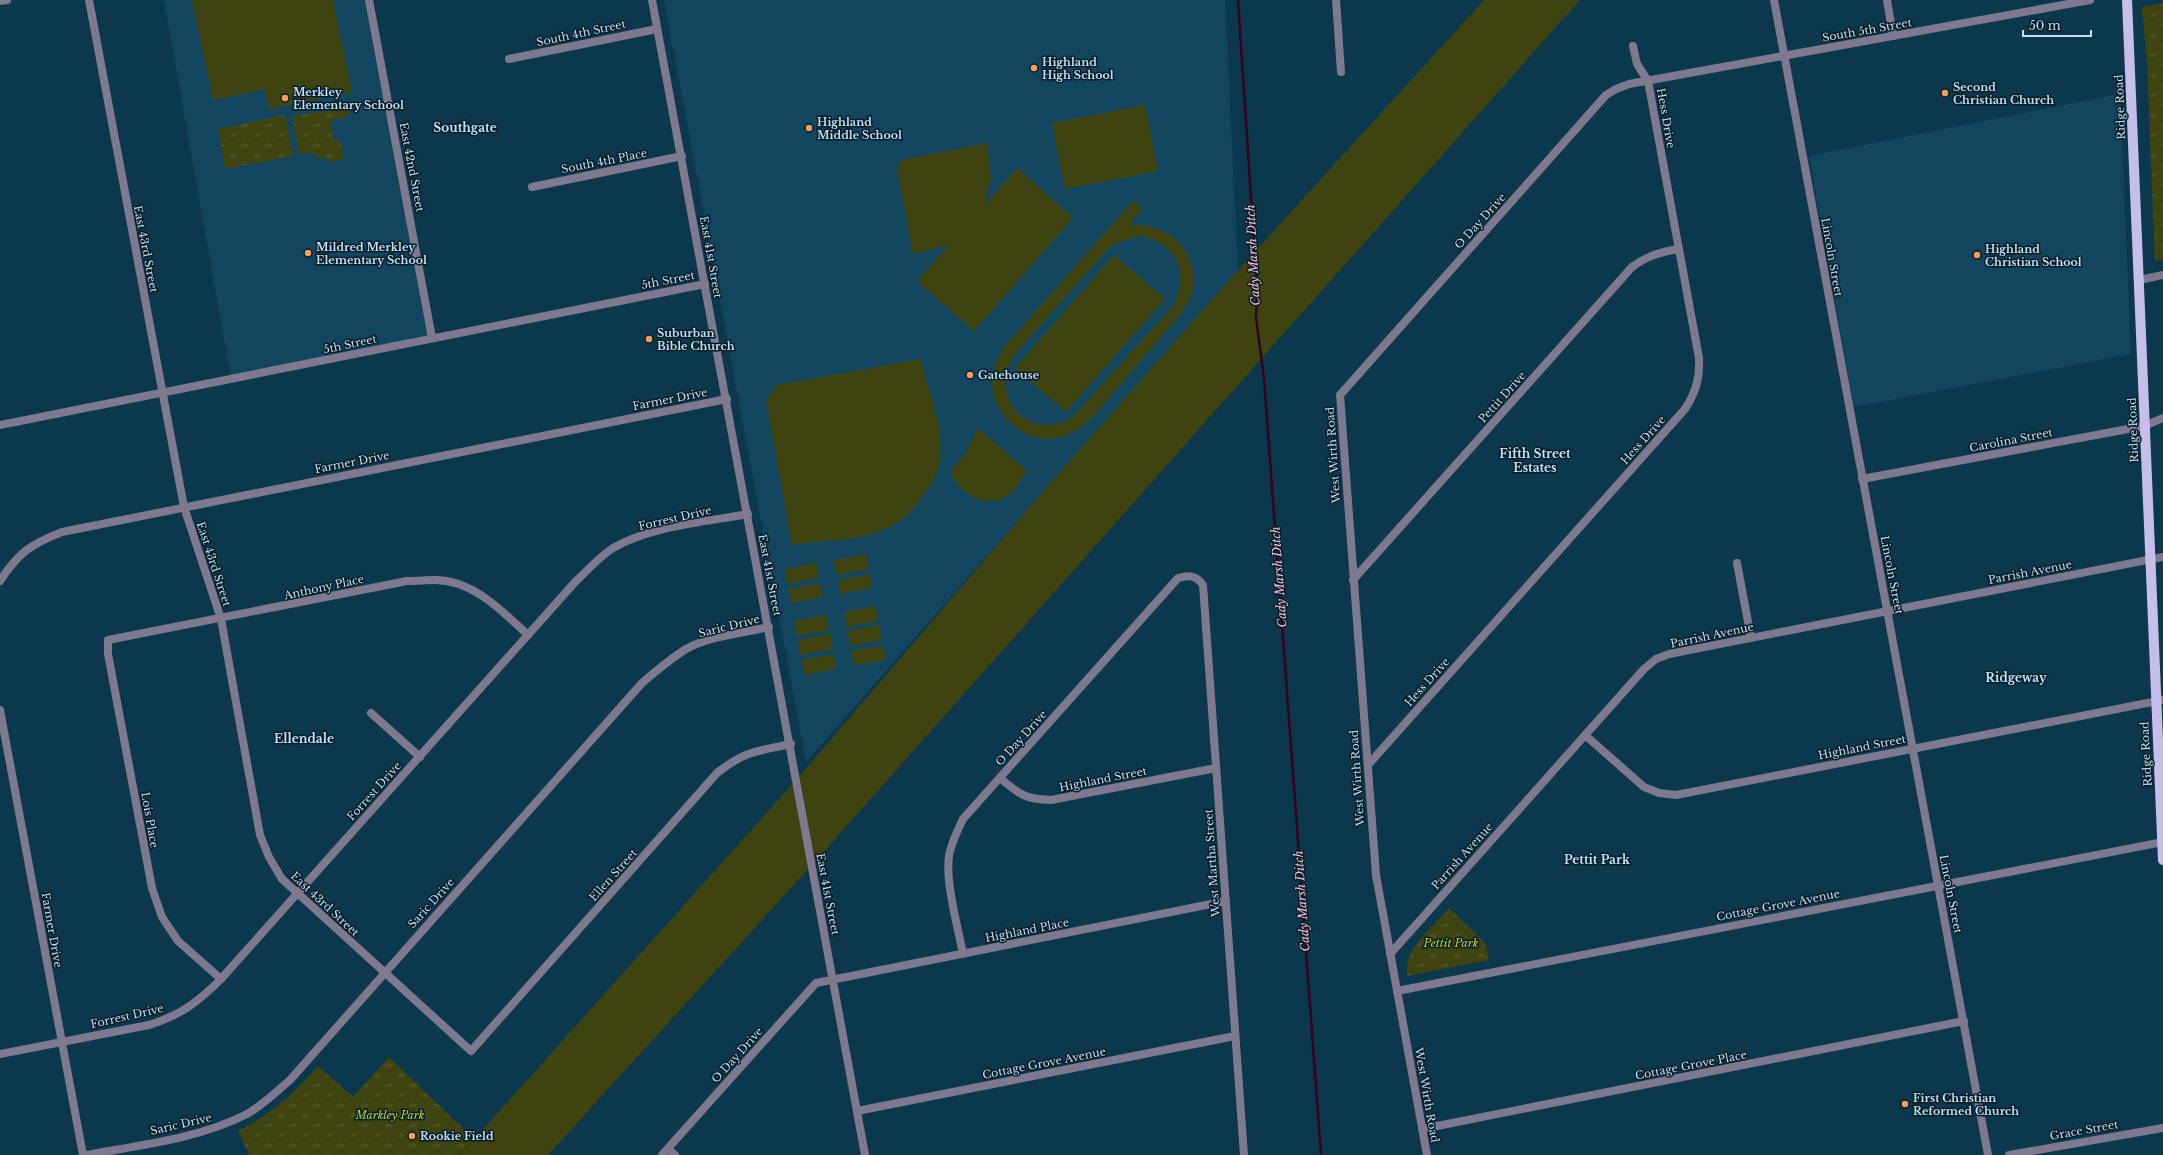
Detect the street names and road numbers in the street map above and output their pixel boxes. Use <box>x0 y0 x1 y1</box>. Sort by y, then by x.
street label: South 5th Street <box>1821 15 1914 45</box>
street label: South 4th Street <box>535 17 628 49</box>
street label: Ridge Road <box>2112 74 2128 140</box>
street label: Hess Drive <box>1654 87 1678 149</box>
street label: East 42nd Street <box>396 121 428 214</box>
street label: South 4th Place <box>560 146 648 176</box>
street label: O Day Drive <box>1451 190 1509 252</box>
street label: East 43rd Street <box>131 204 161 295</box>
street label: East 41st Street <box>697 215 725 300</box>
street label: Lincoln Street <box>1818 216 1846 298</box>
street label: 5th Street <box>640 268 697 292</box>
street label: 5th Street <box>322 331 379 356</box>
street label: Pettit Drive <box>1475 368 1529 426</box>
street label: Farmer Drive <box>631 385 709 413</box>
street label: Ridge Road <box>2125 397 2141 463</box>
street label: West Wirth Road <box>1323 406 1343 505</box>
street label: Hess Drive <box>1617 413 1669 467</box>
street label: Carolina Street <box>1968 425 2055 455</box>
street label: Farmer Drive <box>313 448 391 476</box>
street label: Forrest Drive <box>637 503 713 533</box>
street label: East 43rd Street <box>194 520 235 609</box>
street label: East 41st Street <box>755 533 785 618</box>
street label: Lincoln Street <box>1878 534 1907 616</box>
street label: Parrish Avenue <box>1987 557 2073 587</box>
street label: Anthony Place <box>282 572 365 603</box>
street label: Saric Drive <box>697 612 761 640</box>
street label: Parrish Avenue <box>1669 619 1755 651</box>
street label: Hess Drive <box>1401 655 1453 709</box>
street label: O Day Drive <box>992 707 1050 769</box>
street label: Ridge Road <box>2137 721 2155 787</box>
street label: West Wirth Road <box>1347 729 1367 828</box>
street label: Highland Street <box>1817 731 1908 762</box>
street label: Forrest Drive <box>344 759 404 823</box>
street label: Highland Street <box>1058 763 1149 794</box>
street label: Lois Place <box>138 791 162 849</box>
street label: West Martha Street <box>1201 808 1223 918</box>
street label: Parrish Avenue <box>1428 820 1496 892</box>
street label: Ellen Street <box>586 845 641 904</box>
street label: East 41st Street <box>813 852 843 937</box>
street label: Lincoln Street <box>1937 853 1966 935</box>
street label: East 43rd Street <box>288 869 363 940</box>
street label: Saric Drive <box>405 875 457 931</box>
street label: Cottage Grove Avenue <box>1715 886 1841 924</box>
street label: Farmer Drive <box>39 891 65 969</box>
street label: Highland Place <box>984 915 1070 945</box>
street label: Forrest Drive <box>89 1001 165 1031</box>
street label: O Day Drive <box>708 1024 766 1086</box>
street label: Cottage Grove Avenue <box>981 1044 1107 1082</box>
street label: West Wirth Road <box>1412 1045 1442 1144</box>
street label: Cottage Grove Place <box>1634 1047 1748 1083</box>
street label: Saric Drive <box>149 1110 213 1138</box>
street label: Grace Street <box>2049 1117 2120 1143</box>

